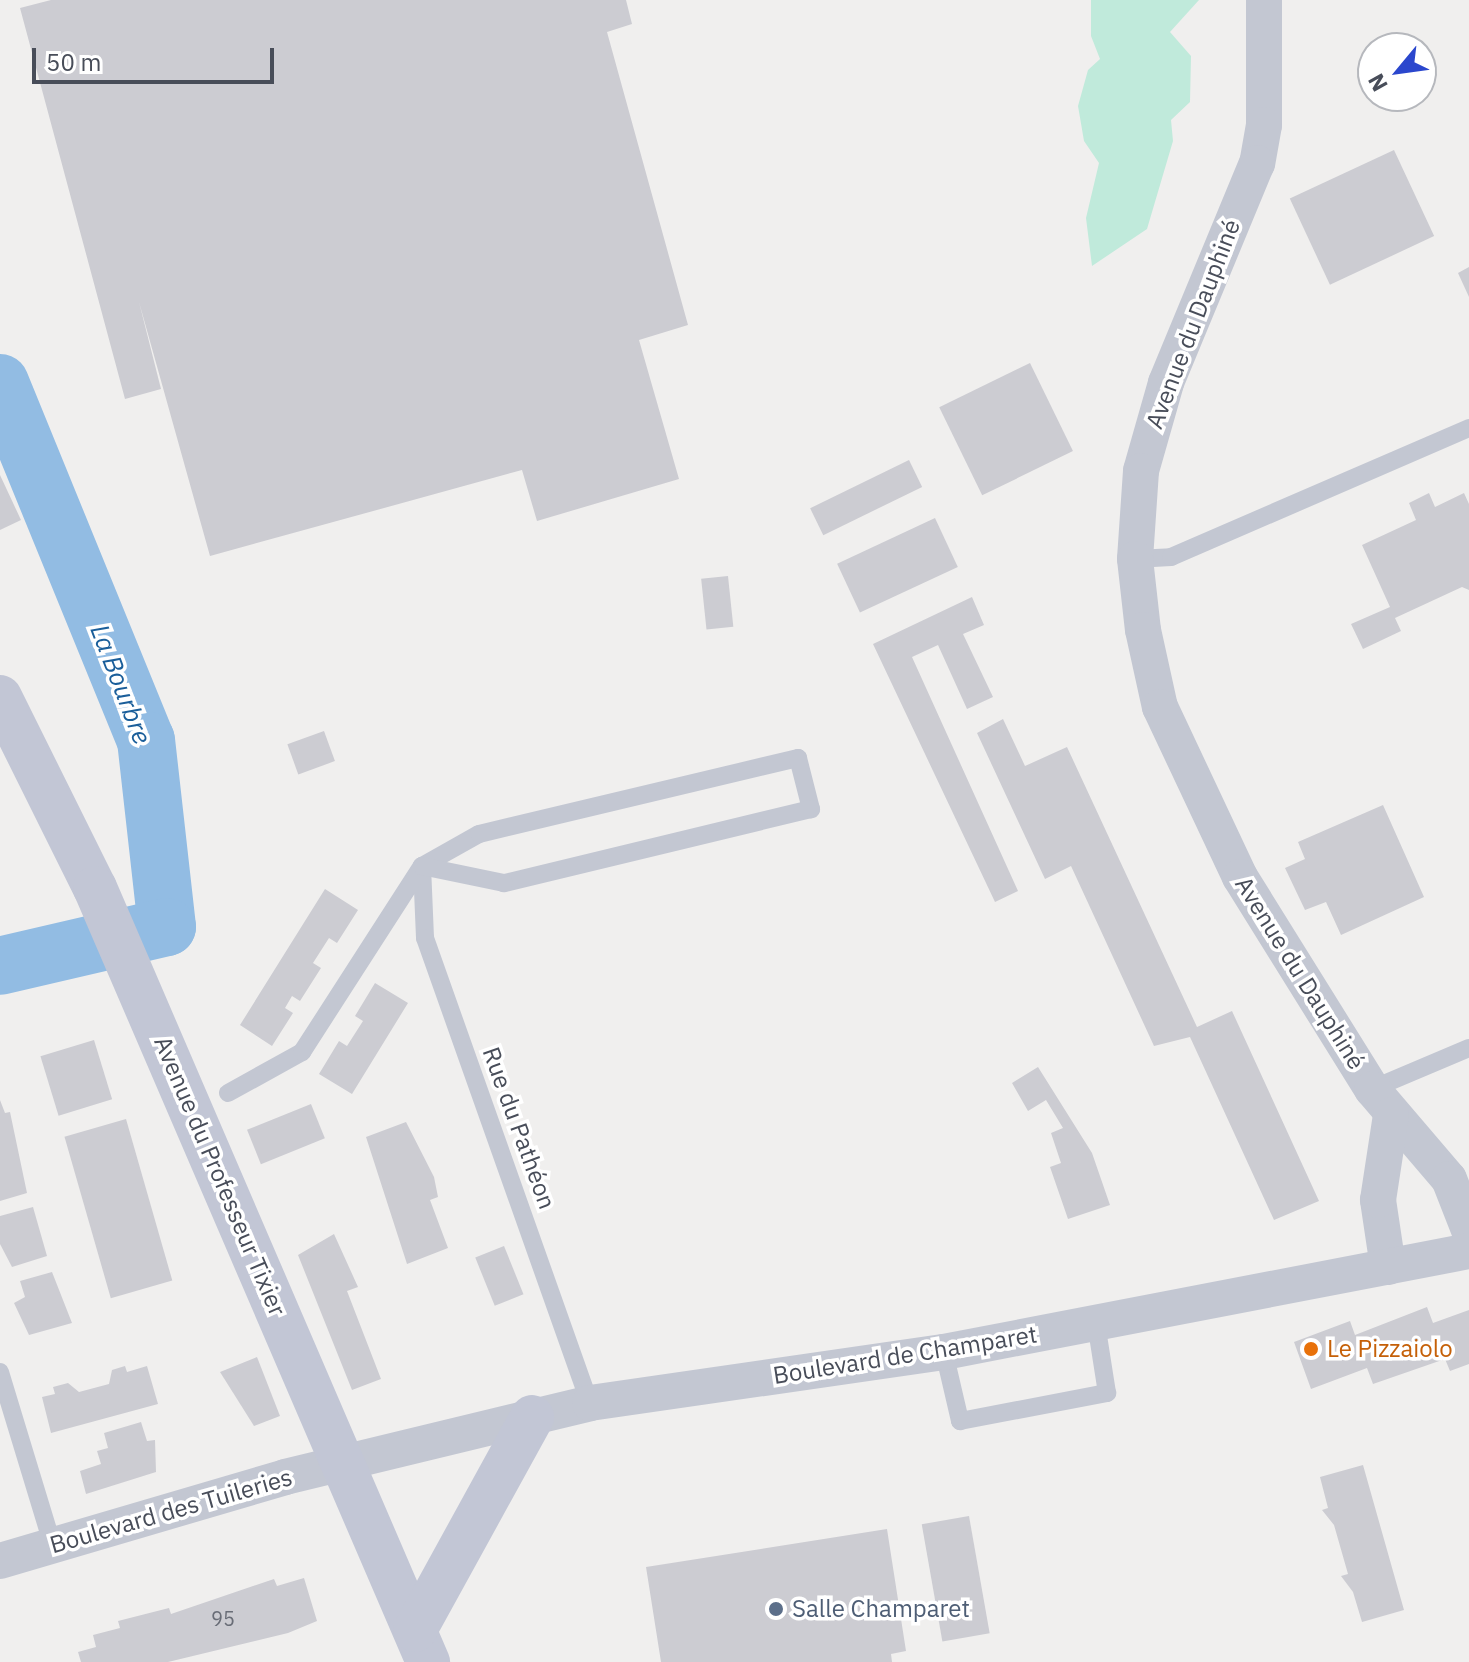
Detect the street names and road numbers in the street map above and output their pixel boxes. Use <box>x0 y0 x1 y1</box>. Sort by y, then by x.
street label: Avenue du Dauphiné <box>1140 215 1246 433</box>
street label: Avenue du Dauphiné <box>1229 871 1371 1075</box>
street label: Avenue du Professeur Tixier <box>148 1032 292 1320</box>
street label: Rue du Pathéon <box>476 1043 562 1213</box>
street label: Boulevard de Champaret <box>771 1320 1039 1390</box>
street label: Boulevard des Tuileries <box>46 1463 296 1559</box>

